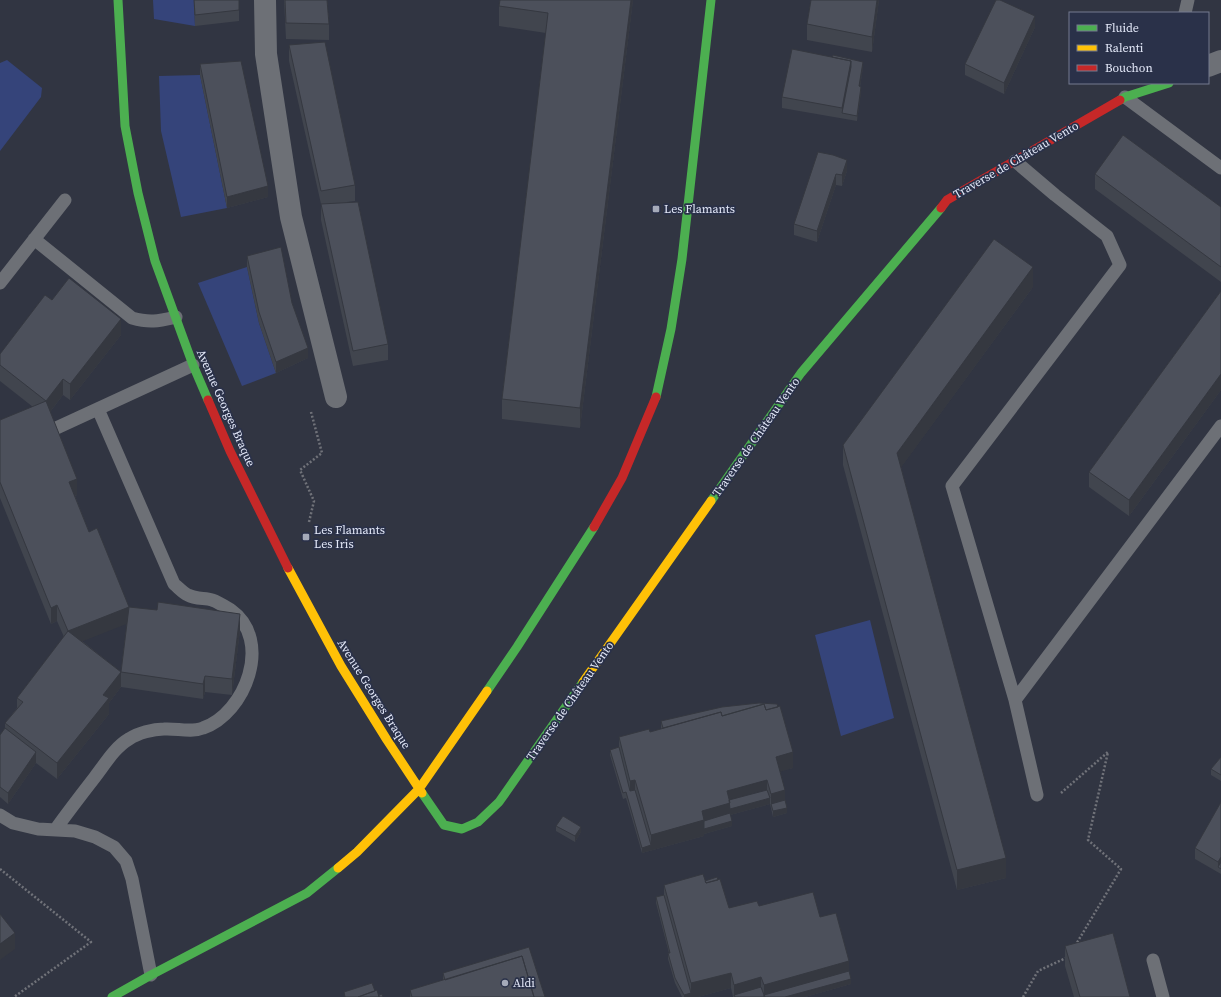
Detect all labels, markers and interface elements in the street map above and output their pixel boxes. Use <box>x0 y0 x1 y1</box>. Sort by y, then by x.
legend <box>1069 12 1209 84</box>
text: Fluide <box>1105 20 1139 36</box>
text: Ralenti <box>1105 40 1144 56</box>
text: Bouchon <box>1105 60 1153 76</box>
street label: Traverse de Château Vento <box>951 117 1082 202</box>
place label: Les Flamants <box>664 201 735 217</box>
marker: Les Flamants <box>651 204 661 214</box>
street label: Avenue Georges Braque <box>193 347 259 469</box>
street label: Traverse de Château Vento <box>709 374 803 500</box>
place label: Les Flamants Les Iris <box>314 522 385 552</box>
marker: Les Flamants Les Iris <box>301 532 311 542</box>
street label: Avenue Georges Braque <box>334 636 414 752</box>
street label: Traverse de Château Vento <box>523 638 617 764</box>
place label: Aldi <box>513 975 535 991</box>
marker: Aldi <box>500 978 510 988</box>

